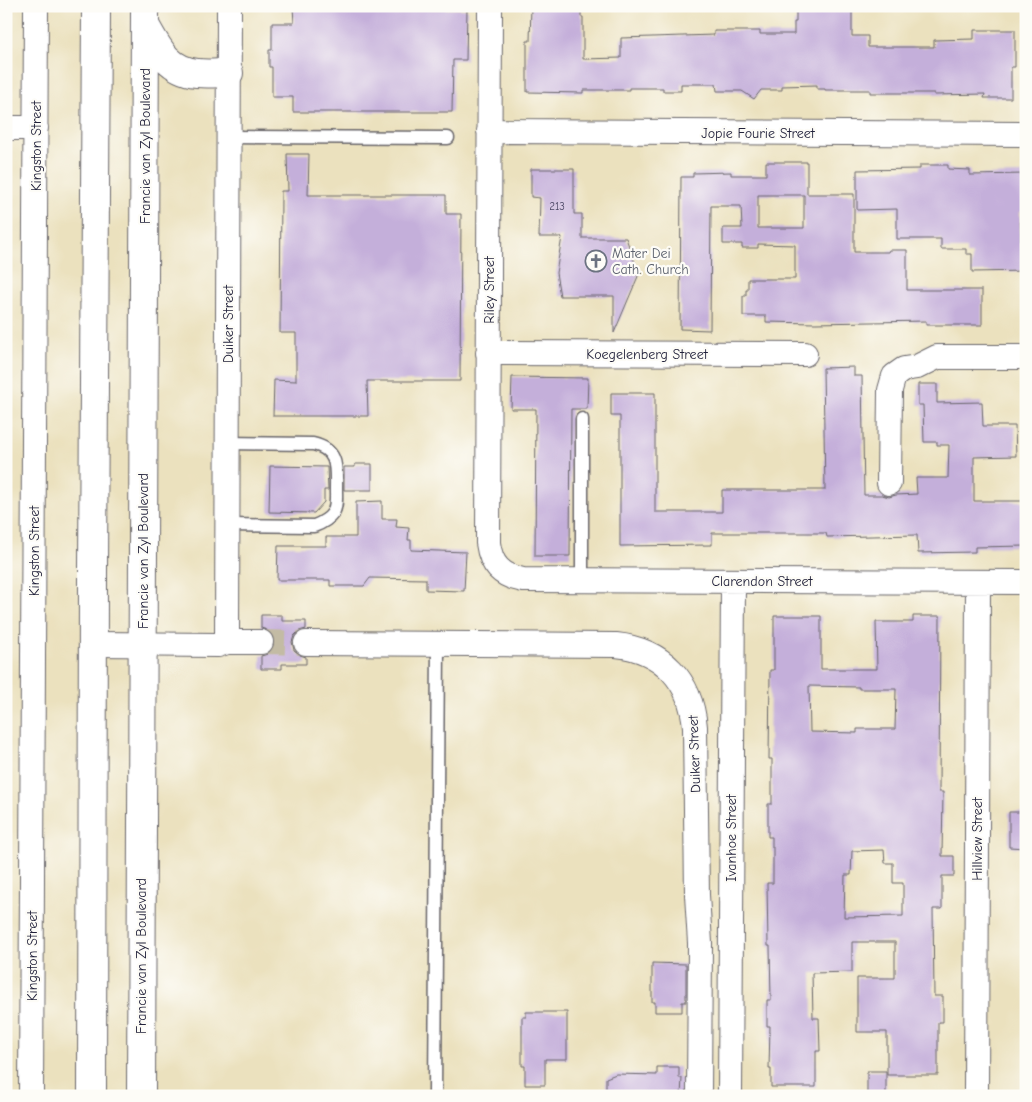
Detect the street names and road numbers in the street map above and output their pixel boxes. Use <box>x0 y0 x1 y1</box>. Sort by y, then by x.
street label: Francie van Zyl Boulevard <box>137 68 154 224</box>
street label: Kingston Street <box>28 100 45 191</box>
street label: Jopie Fourie Street <box>701 125 816 142</box>
street label: Riley Street <box>481 255 498 324</box>
street label: Duiker Street <box>220 284 237 363</box>
street label: Koegelenberg Street <box>586 346 709 363</box>
street label: Francie van Zyl Boulevard <box>135 473 152 629</box>
street label: Kingston Street <box>26 505 43 596</box>
street label: Clarendon Street <box>711 573 814 590</box>
street label: Duiker Street <box>685 714 704 793</box>
street label: Ivanhoe Street <box>723 793 740 882</box>
street label: Hillview Street <box>969 796 986 881</box>
street label: Francie van Zyl Boulevard <box>133 878 150 1034</box>
street label: Kingston Street <box>24 910 41 1001</box>

